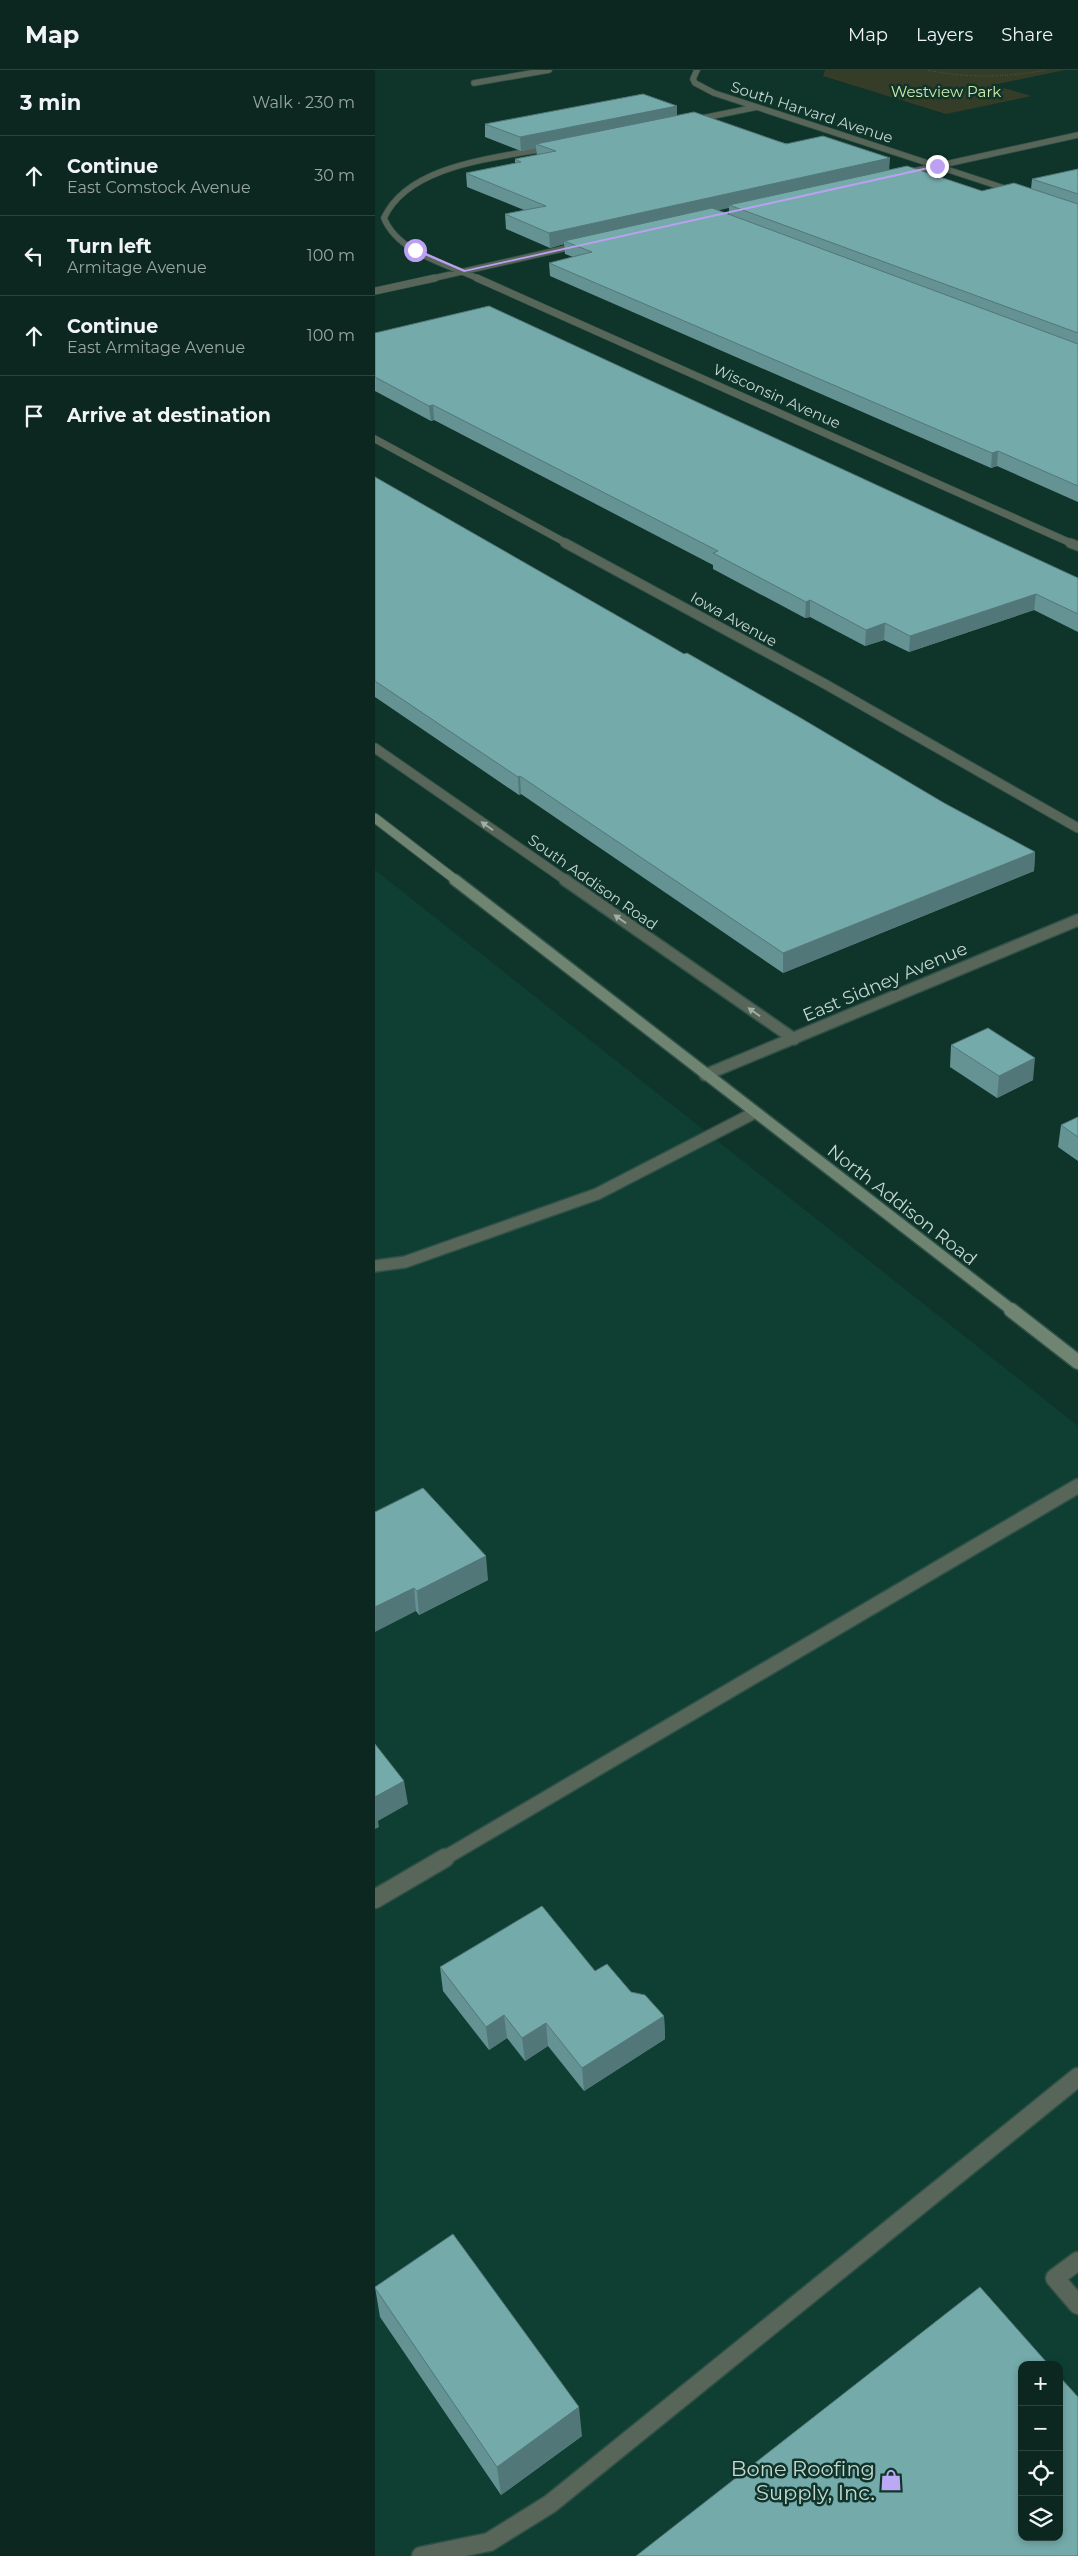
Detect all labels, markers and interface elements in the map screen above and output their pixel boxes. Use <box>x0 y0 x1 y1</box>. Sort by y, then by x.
text: Map <box>25 20 79 49</box>
text: Map <box>848 24 888 46</box>
text: Layers <box>916 24 973 46</box>
text: Share <box>1001 24 1053 46</box>
street label: South Harvard Avenue <box>729 77 895 147</box>
park label: Westview Park <box>891 82 1001 101</box>
text: 3 min <box>20 90 81 115</box>
text: Walk · 230 m <box>253 93 355 112</box>
text: Continue <box>67 155 158 178</box>
route end <box>926 155 949 178</box>
icon: ahead <box>20 162 48 190</box>
text: 30 m <box>314 166 355 185</box>
text: East Comstock Avenue <box>67 178 251 197</box>
text: Turn left <box>67 235 152 258</box>
route start <box>404 239 427 262</box>
icon: left <box>20 242 48 270</box>
text: 100 m <box>307 246 355 265</box>
text: Armitage Avenue <box>67 258 207 277</box>
text: Continue <box>67 315 158 338</box>
icon: ahead <box>20 322 48 350</box>
text: 100 m <box>307 326 355 345</box>
text: East Armitage Avenue <box>67 338 245 357</box>
street label: Wisconsin Avenue <box>710 359 844 433</box>
icon: arrive <box>20 402 48 430</box>
text: Arrive at destination <box>67 404 271 427</box>
street label: Iowa Avenue <box>687 587 781 651</box>
one-way arrow <box>480 821 494 831</box>
street label: South Addison Road <box>524 830 662 934</box>
one-way arrow <box>613 914 627 924</box>
street label: East Sidney Avenue <box>799 937 971 1027</box>
one-way arrow <box>747 1007 760 1017</box>
street label: North Addison Road <box>823 1140 981 1270</box>
map controls <box>1018 2361 1063 2541</box>
button: + <box>1018 2361 1063 2406</box>
button: − <box>1018 2406 1063 2451</box>
button: locate <box>1018 2451 1063 2496</box>
place label: Bone Roofing Supply, Inc. <box>731 2456 875 2505</box>
shop icon: Bone Roofing Supply, Inc. <box>878 2467 904 2493</box>
button: layers <box>1018 2496 1063 2541</box>

